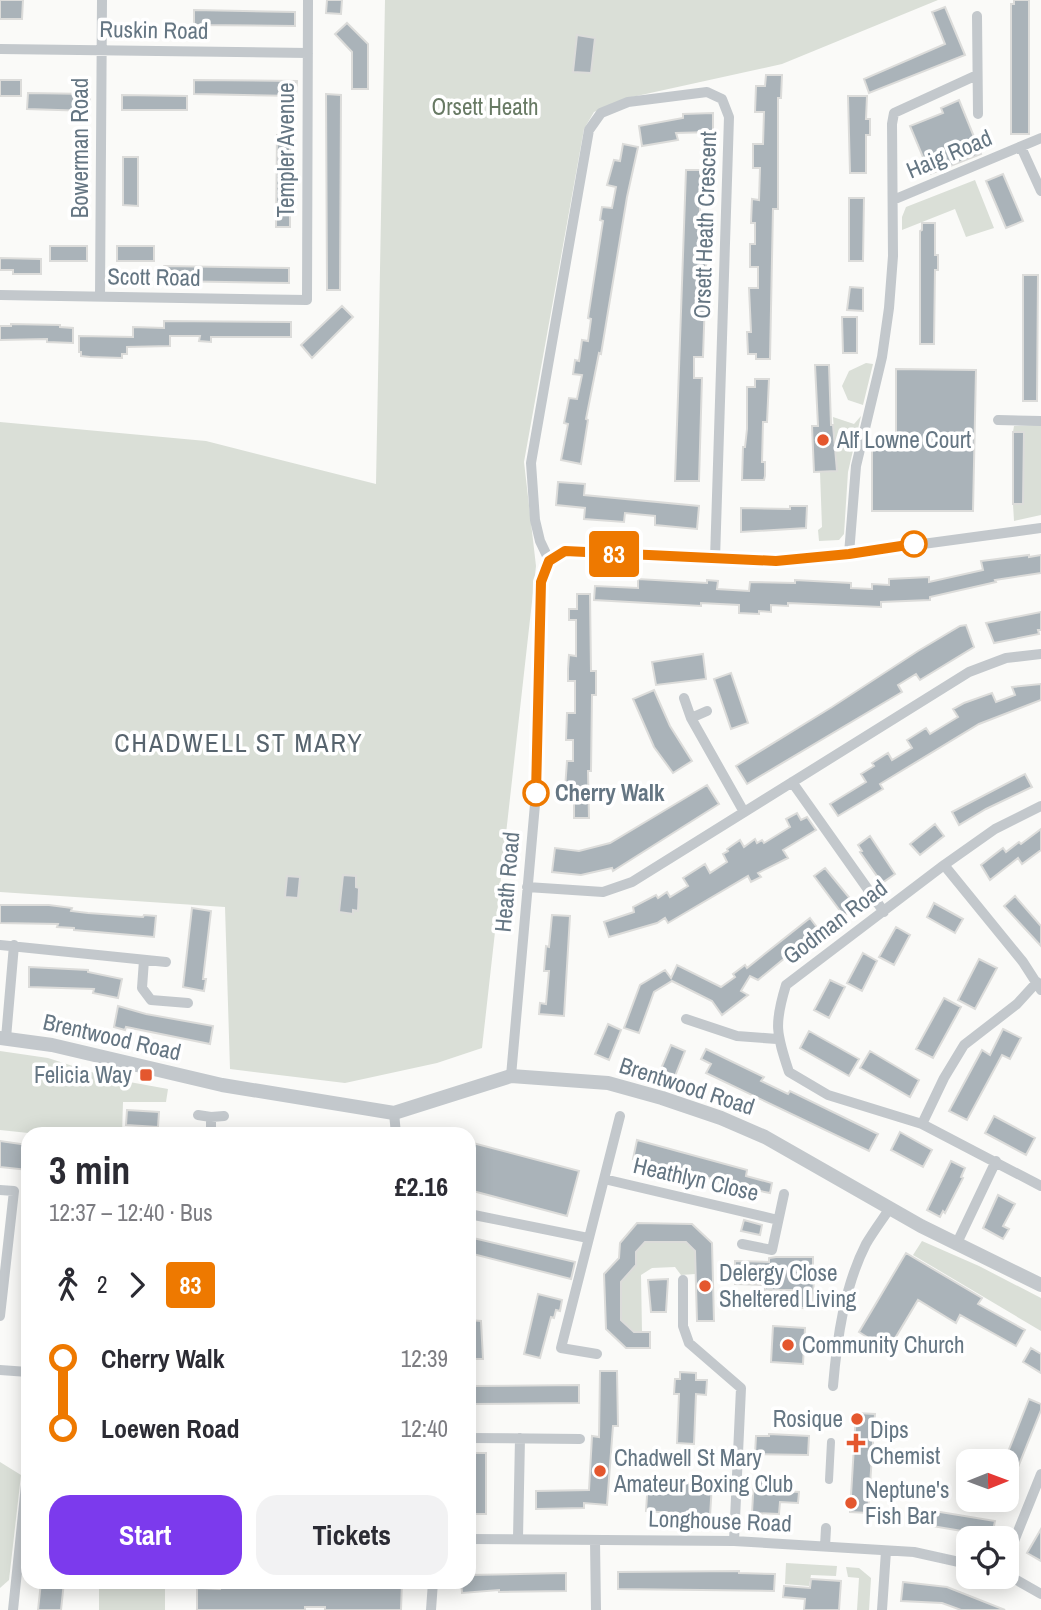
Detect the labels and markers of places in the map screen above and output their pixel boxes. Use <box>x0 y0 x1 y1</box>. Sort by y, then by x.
place label: Alf Lowne Court <box>836 424 971 455</box>
marker: Alf Lowne Court <box>815 432 831 448</box>
unlabelled marker <box>901 531 927 557</box>
place label: Cherry Walk <box>555 777 665 808</box>
marker: Cherry Walk <box>523 780 549 806</box>
place label: Felicia Way <box>34 1059 133 1090</box>
marker: Felicia Way <box>138 1067 154 1083</box>
place label: Delergy Close Sheltered Living <box>719 1257 857 1314</box>
marker: Delergy Close Sheltered Living <box>697 1278 713 1294</box>
place label: Community Church <box>802 1329 964 1360</box>
marker: Community Church <box>780 1337 796 1353</box>
place label: Rosique <box>773 1403 843 1434</box>
marker: Rosique <box>849 1411 865 1427</box>
place label: Dips Chemist <box>870 1414 940 1471</box>
marker: Dips Chemist <box>848 1435 864 1451</box>
place label: Chadwell St Mary Amateur Boxing Club <box>613 1442 793 1499</box>
marker: Chadwell St Mary Amateur Boxing Club <box>592 1463 608 1479</box>
place label: Neptune's Fish Bar <box>865 1474 949 1531</box>
marker: Neptune's Fish Bar <box>843 1495 859 1511</box>

